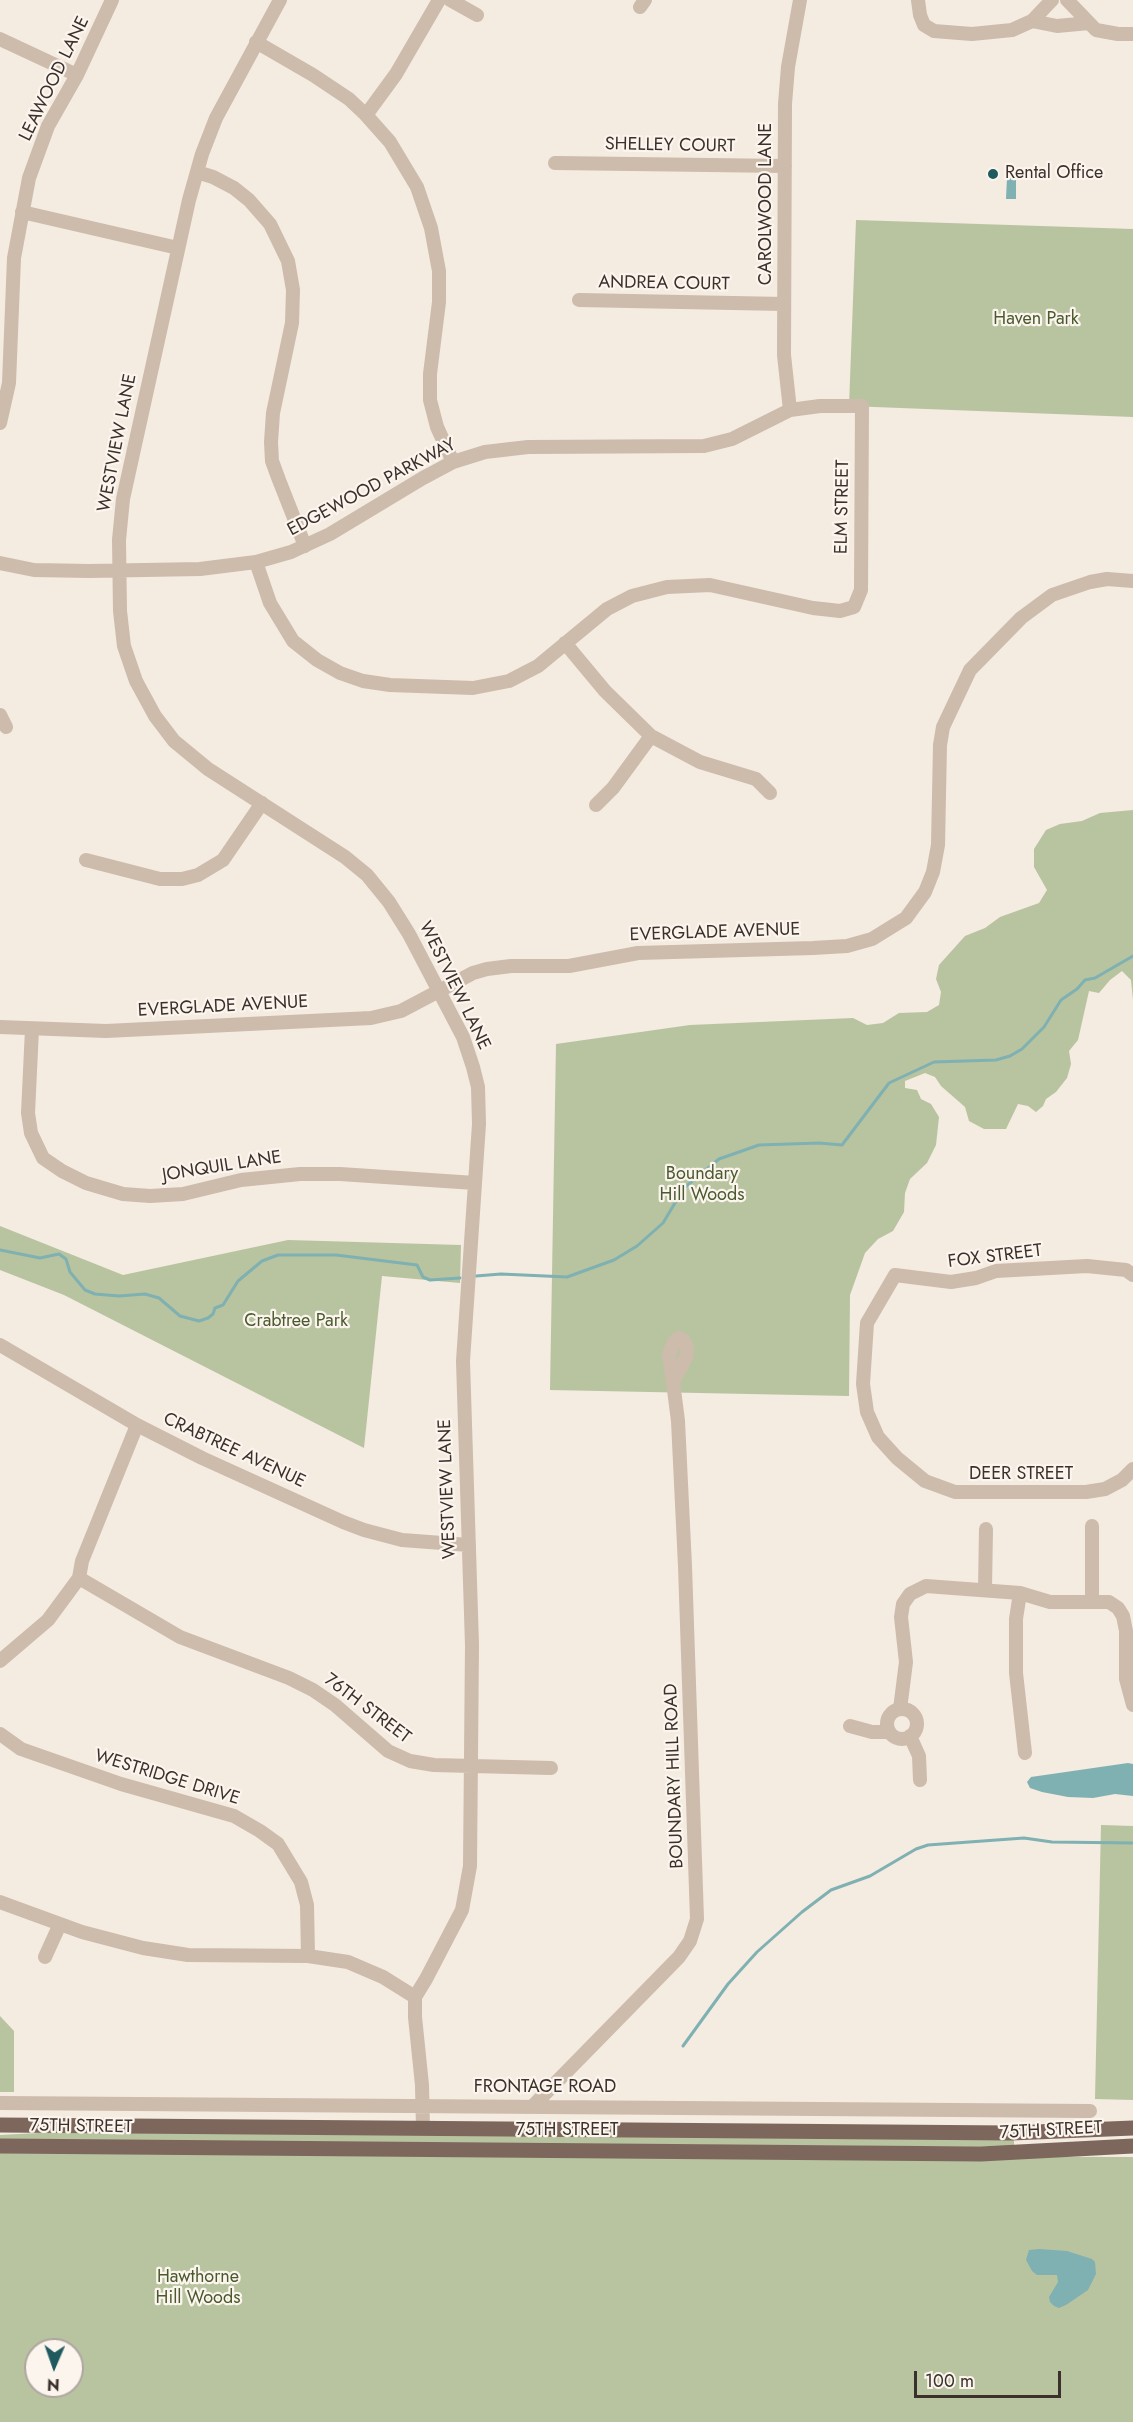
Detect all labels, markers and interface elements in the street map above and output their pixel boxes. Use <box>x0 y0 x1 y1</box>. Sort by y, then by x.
street label: LEAWOOD LANE <box>15 13 95 145</box>
street label: CAROLWOOD LANE <box>756 123 778 285</box>
street label: SHELLEY COURT <box>605 134 735 158</box>
place label: Rental Office <box>1005 163 1103 185</box>
marker: Rental Office <box>986 167 1000 181</box>
street label: ANDREA COURT <box>598 272 730 296</box>
park label: Haven Park <box>993 309 1079 331</box>
street label: WESTVIEW LANE <box>94 372 142 514</box>
street label: EDGEWOOD PARKWAY <box>284 434 460 542</box>
street label: ELM STREET <box>831 460 855 554</box>
street label: WESTVIEW LANE <box>414 918 494 1054</box>
street label: EVERGLADE AVENUE <box>629 919 801 947</box>
street label: EVERGLADE AVENUE <box>137 992 309 1022</box>
street label: JONQUIL LANE <box>161 1147 283 1187</box>
park label: Boundary Hill Woods <box>660 1164 744 1206</box>
street label: FOX STREET <box>947 1241 1043 1273</box>
park label: Crabtree Park <box>244 1311 348 1333</box>
street label: CRABTREE AVENUE <box>159 1409 309 1493</box>
street label: WESTVIEW LANE <box>435 1419 461 1559</box>
street label: DEER STREET <box>969 1464 1073 1486</box>
street label: 76TH STREET <box>319 1669 415 1749</box>
street label: BOUNDARY HILL ROAD <box>661 1683 689 1869</box>
street label: WESTRIDGE DRIVE <box>92 1746 242 1810</box>
street label: FRONTAGE ROAD <box>474 2077 616 2099</box>
street label: 75TH STREET <box>29 2115 133 2139</box>
street label: 75TH STREET <box>999 2118 1103 2144</box>
street label: 75TH STREET <box>516 2120 618 2142</box>
park label: Hawthorne Hill Woods <box>156 2267 240 2310</box>
north arrow <box>24 2338 84 2398</box>
scale bar <box>917 2359 1064 2397</box>
text: 100 m <box>925 2368 974 2394</box>
text: N <box>47 2373 60 2396</box>

